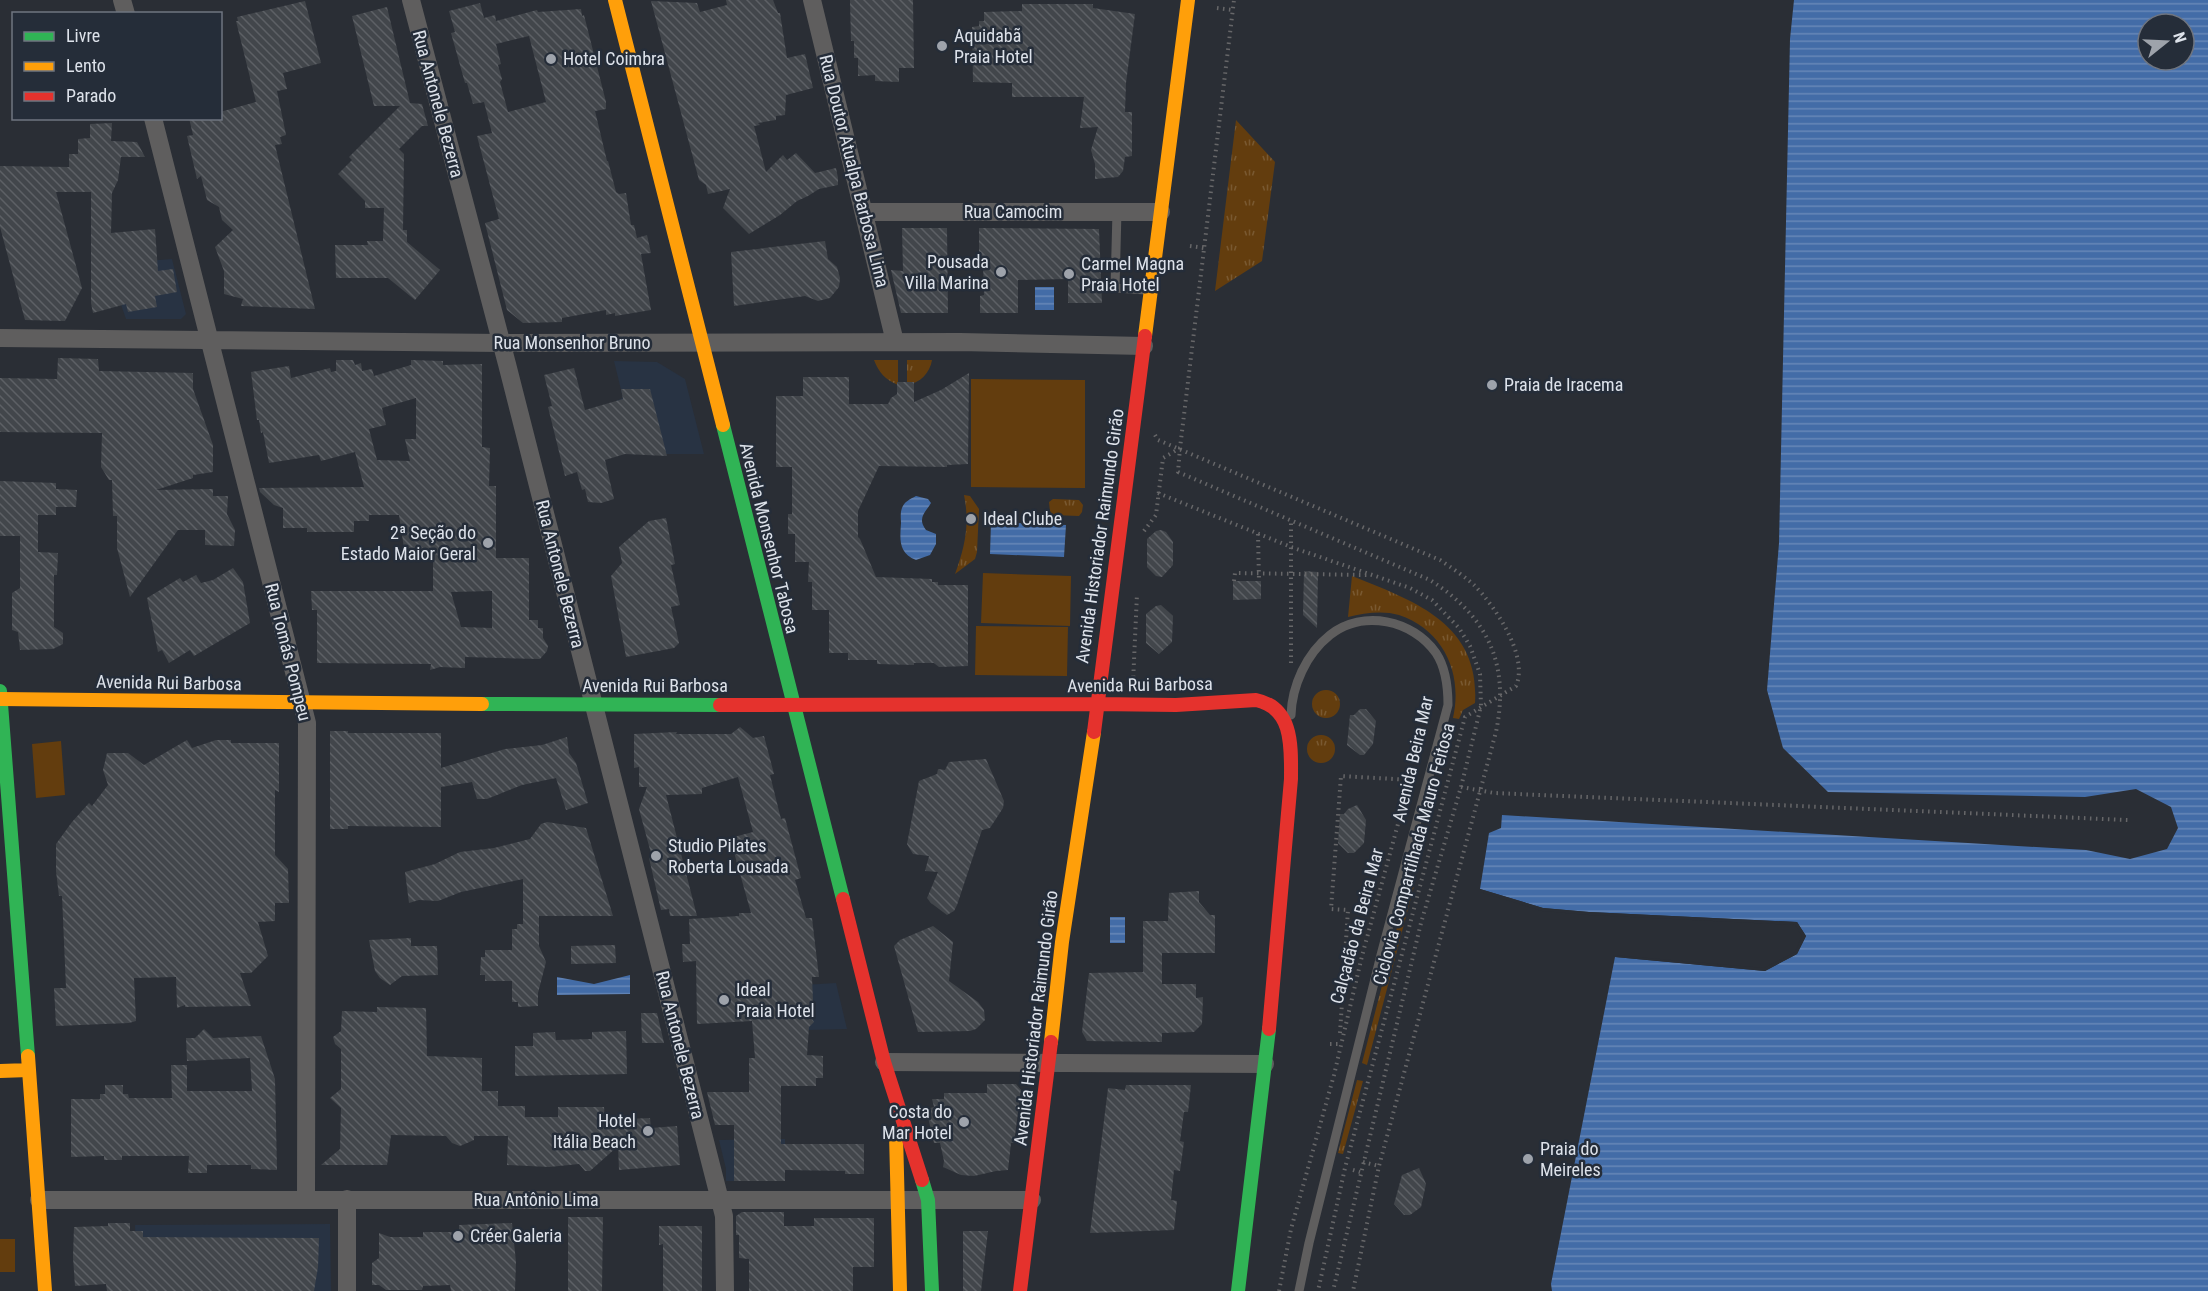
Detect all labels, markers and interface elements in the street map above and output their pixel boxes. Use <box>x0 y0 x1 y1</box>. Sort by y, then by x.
legend <box>12 12 222 120</box>
north arrow <box>2136 12 2196 72</box>
text: Livre <box>66 25 100 46</box>
place label: Aquidabã Praia Hotel <box>954 25 1033 67</box>
street label: Rua Antonele Bezerra <box>409 28 468 180</box>
text: N <box>2169 30 2190 45</box>
marker: Aquidabã Praia Hotel <box>935 39 949 53</box>
place label: Hotel Coimbra <box>563 48 665 69</box>
marker: Hotel Coimbra <box>544 52 558 66</box>
street label: Rua Doutor Atualpa Barbosa Lima <box>815 52 894 289</box>
text: Lento <box>66 55 106 76</box>
text: Parado <box>66 85 116 106</box>
street label: Rua Camocim <box>964 201 1062 222</box>
place label: Pousada Villa Marina <box>905 251 989 293</box>
place label: Carmel Magna Praia Hotel <box>1081 253 1184 295</box>
marker: Pousada Villa Marina <box>994 265 1008 279</box>
marker: Carmel Magna Praia Hotel <box>1062 267 1076 281</box>
street label: Rua Monsenhor Bruno <box>494 332 650 353</box>
place label: Praia de Iracema <box>1504 374 1623 395</box>
marker: Praia de Iracema <box>1485 378 1499 392</box>
street label: Avenida Historiador Raimundo Girão <box>1071 407 1128 665</box>
street label: Avenida Monsenhor Tabosa <box>736 440 803 635</box>
street label: Rua Antonele Bezerra <box>532 498 589 650</box>
place label: Ideal Clube <box>983 508 1062 529</box>
marker: Ideal Clube <box>964 512 978 526</box>
place label: 2ª Seção do Estado Maior Geral <box>341 522 476 564</box>
marker: 2ª Seção do Estado Maior Geral <box>481 536 495 550</box>
street label: Rua Tomás Pompeu <box>261 581 316 723</box>
street label: Avenida Rui Barbosa <box>96 671 242 694</box>
street label: Avenida Rui Barbosa <box>1067 673 1213 696</box>
street label: Avenida Rui Barbosa <box>582 675 728 696</box>
street label: Avenida Beira Mar <box>1388 693 1437 824</box>
street label: Ciclovia Compartilhada Mauro Feitosa <box>1368 720 1459 987</box>
place label: Studio Pilates Roberta Lousada <box>668 835 789 877</box>
street label: Calçadão da Beira Mar <box>1326 845 1388 1006</box>
marker: Studio Pilates Roberta Lousada <box>649 849 663 863</box>
street label: Avenida Historiador Raimundo Girão <box>1009 889 1062 1147</box>
street label: Rua Antonele Bezerra <box>652 969 709 1121</box>
place label: Ideal Praia Hotel <box>736 979 815 1021</box>
marker: Ideal Praia Hotel <box>717 993 731 1007</box>
place label: Costa do Mar Hotel <box>882 1101 952 1143</box>
place label: Hotel Itália Beach <box>553 1110 636 1152</box>
marker: Costa do Mar Hotel <box>957 1115 971 1129</box>
marker: Hotel Itália Beach <box>641 1124 655 1138</box>
place label: Praia do Meireles <box>1540 1138 1601 1180</box>
marker: Praia do Meireles <box>1521 1152 1535 1166</box>
street label: Rua Antônio Lima <box>473 1189 599 1210</box>
place label: Créer Galeria <box>470 1225 562 1246</box>
marker: Créer Galeria <box>451 1229 465 1243</box>

